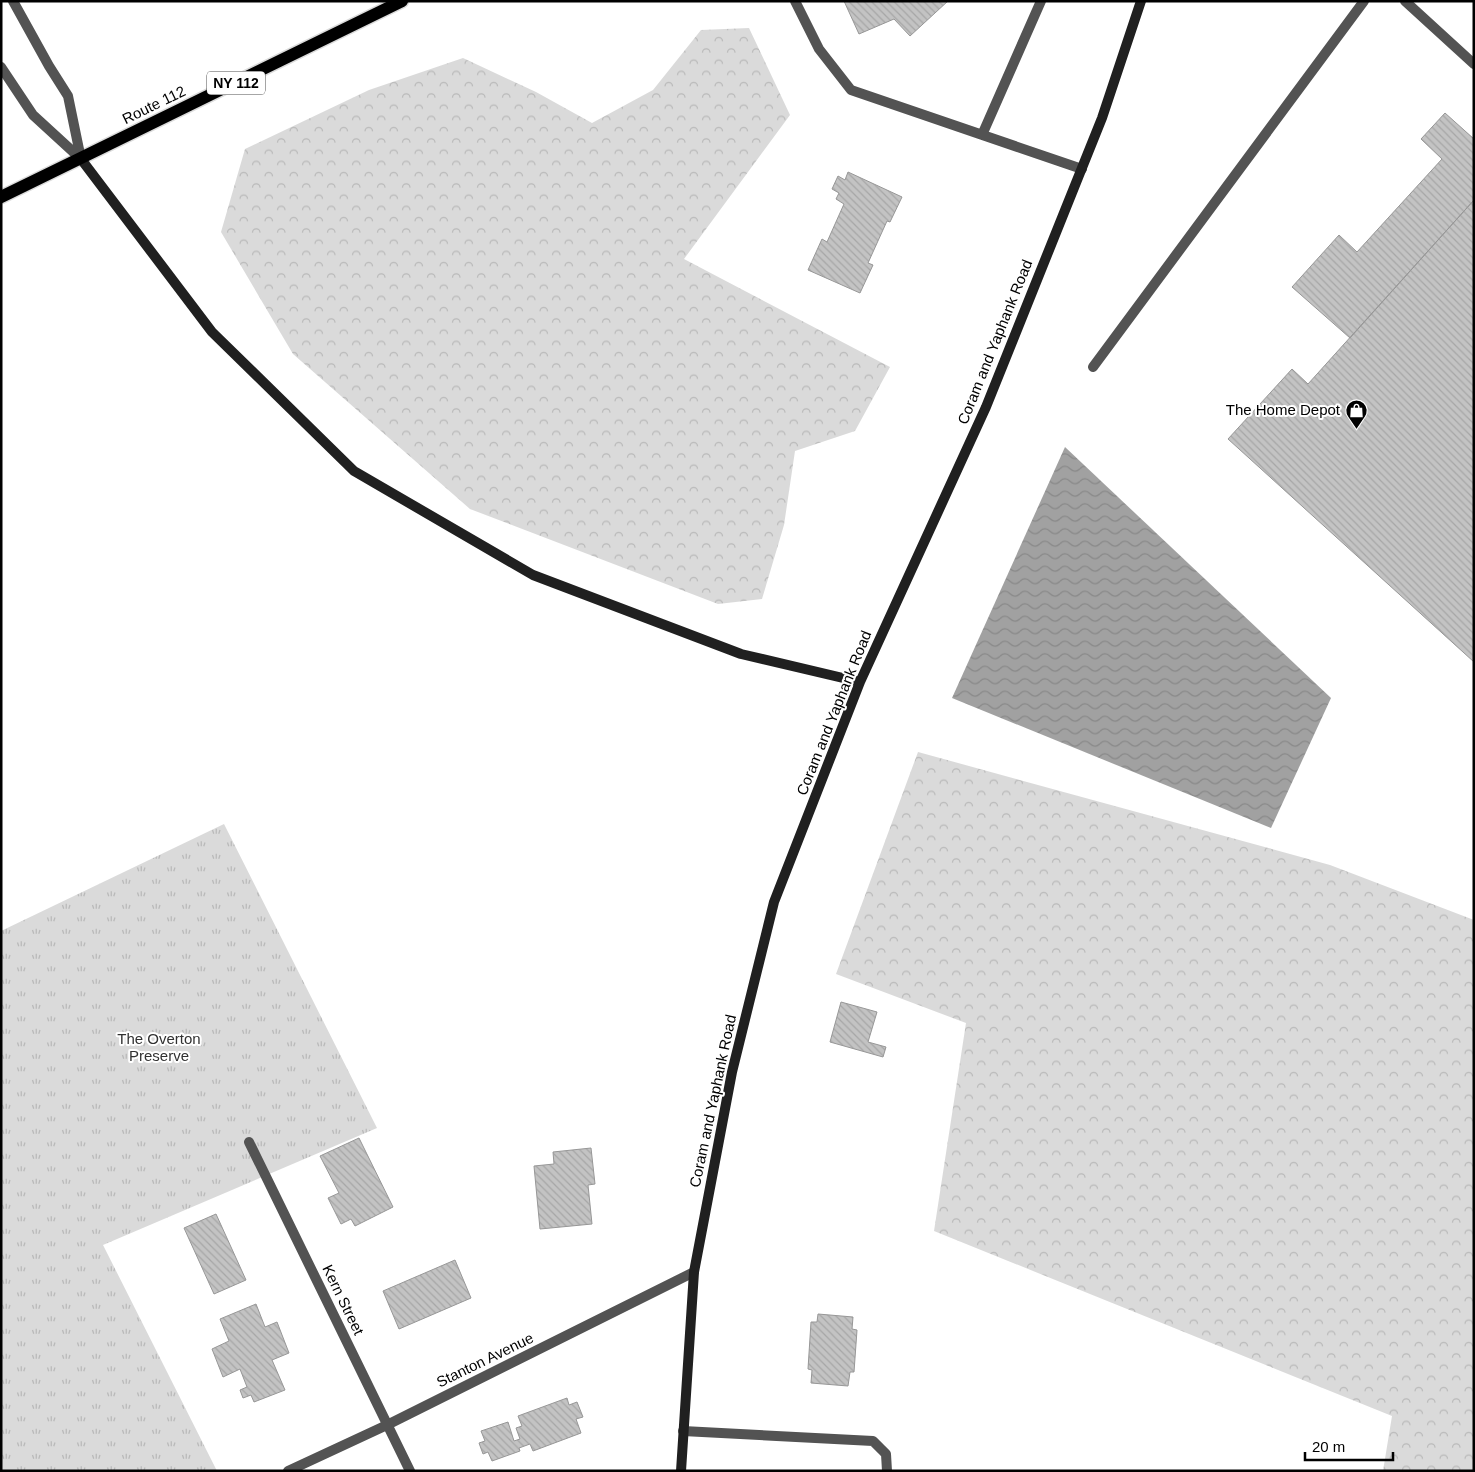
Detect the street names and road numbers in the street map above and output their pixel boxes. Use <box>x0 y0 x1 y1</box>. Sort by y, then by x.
road number: NY 112 <box>207 72 265 95</box>
street label: Route 112 <box>119 82 188 127</box>
street label: Coram and Yaphank Road <box>954 257 1035 427</box>
street label: Coram and Yaphank Road <box>793 628 874 798</box>
street label: Coram and Yaphank Road <box>686 1013 739 1189</box>
street label: Kern Street <box>319 1262 368 1338</box>
street label: Stanton Avenue <box>434 1329 536 1390</box>

